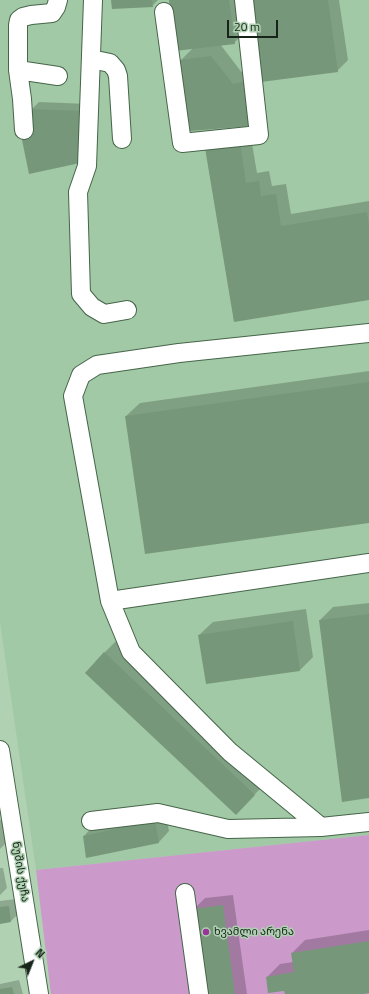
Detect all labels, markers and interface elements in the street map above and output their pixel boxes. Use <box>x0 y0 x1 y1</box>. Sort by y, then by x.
scale bar <box>229 12 280 38</box>
text: 20 m <box>234 17 260 36</box>
street label: ნუშის ქუჩა <box>9 841 31 903</box>
place label: ხვამლი არენა <box>214 925 294 939</box>
marker: ხვამლი არენა <box>201 927 211 937</box>
north arrow <box>12 942 52 982</box>
text: N <box>32 945 48 962</box>

